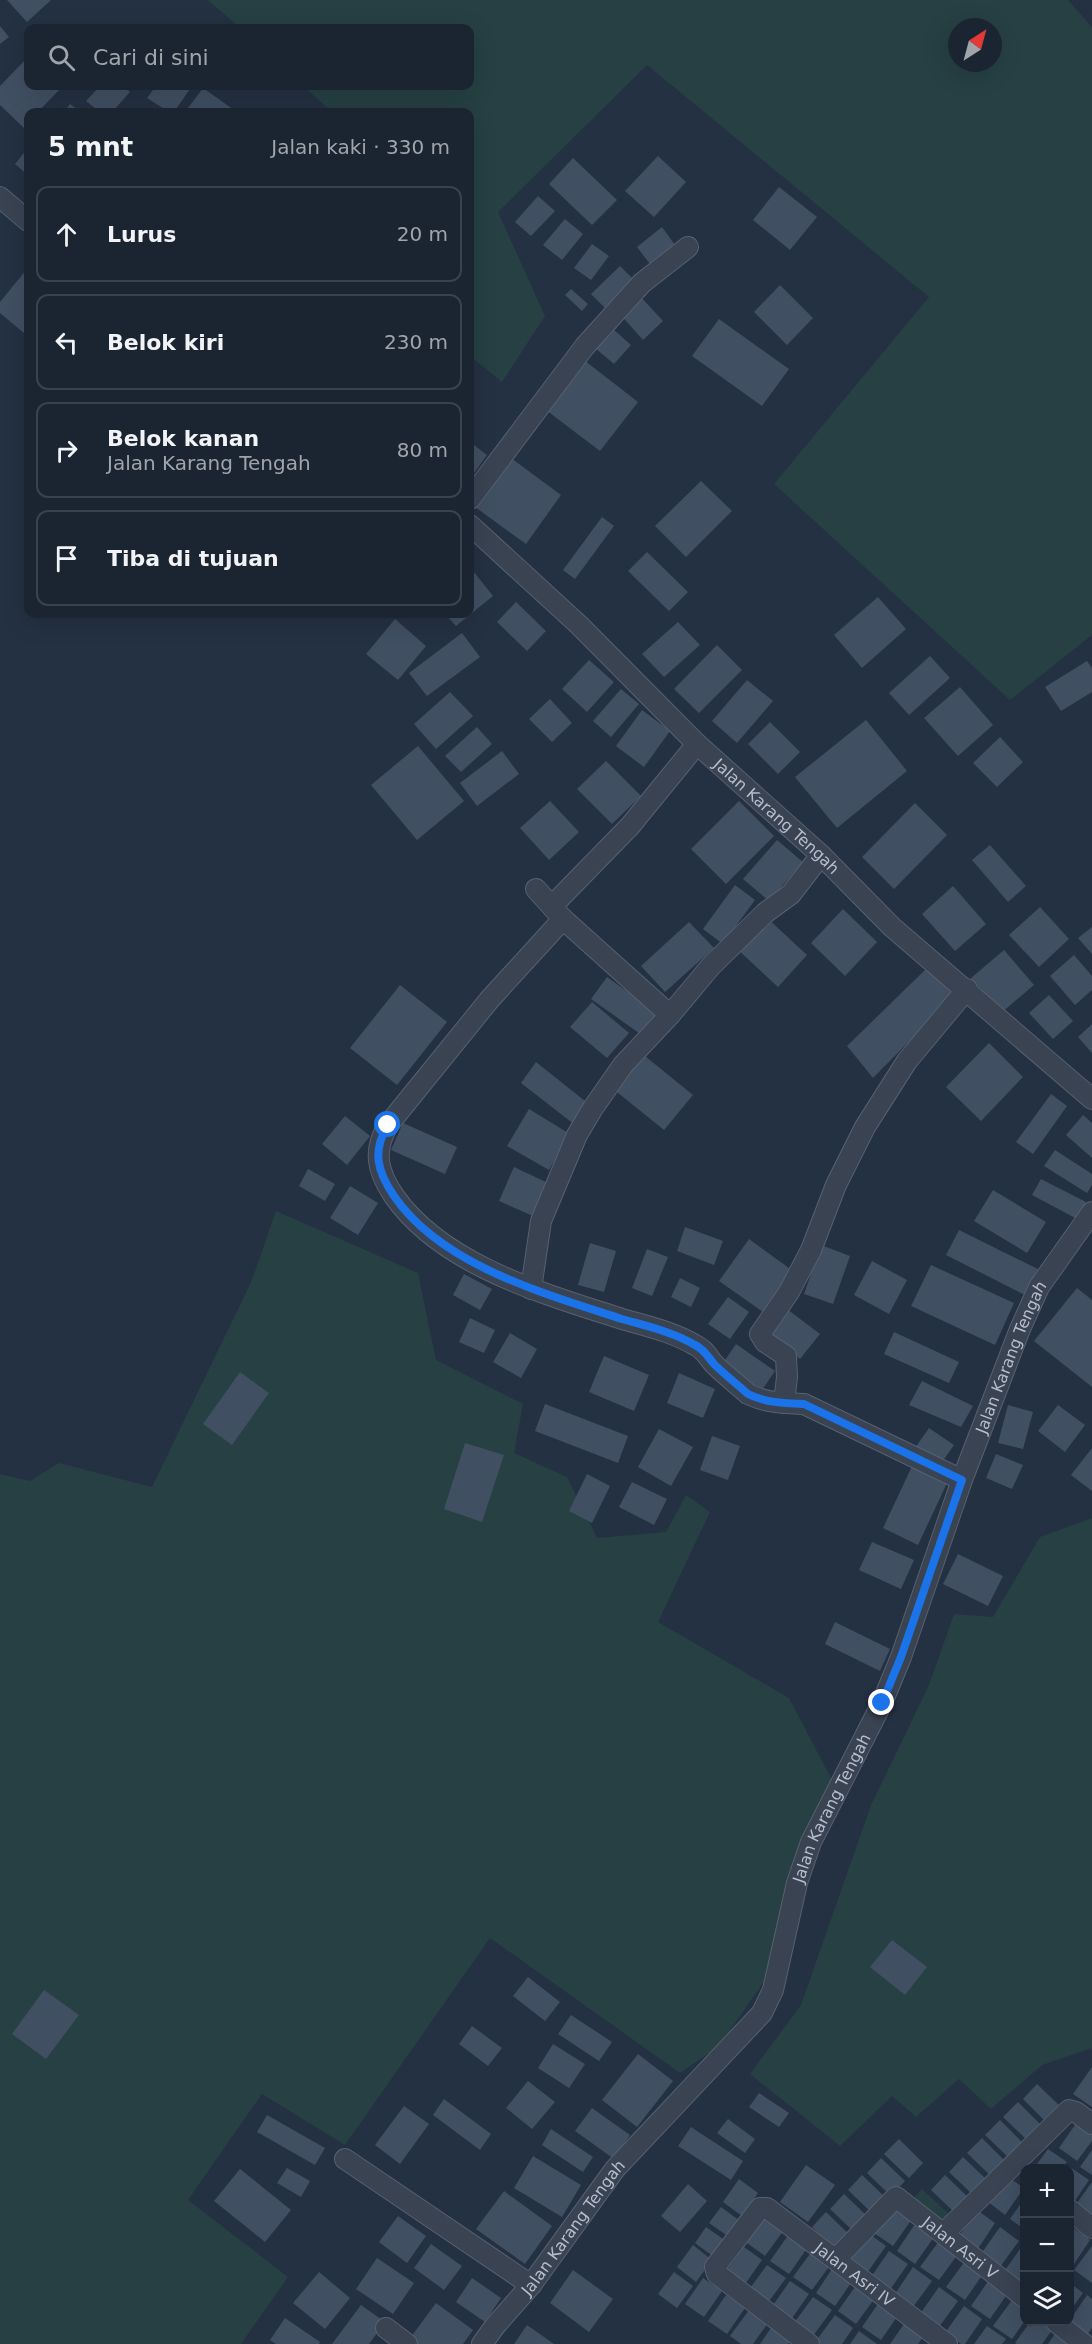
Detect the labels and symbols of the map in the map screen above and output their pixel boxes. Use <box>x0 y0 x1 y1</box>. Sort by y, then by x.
north arrow <box>948 18 1002 72</box>
street label: Jalan Karang Tengah <box>709 754 843 878</box>
route start <box>374 1111 400 1137</box>
street label: Jalan Karang Tengah <box>971 1277 1050 1437</box>
route end <box>868 1689 894 1715</box>
street label: Jalan Karang Tengah <box>788 1730 875 1886</box>
street label: Jalan Karang Tengah <box>517 2156 629 2300</box>
street label: Jalan Asri V <box>918 2212 1002 2283</box>
street label: Jalan Asri IV <box>810 2238 898 2311</box>

